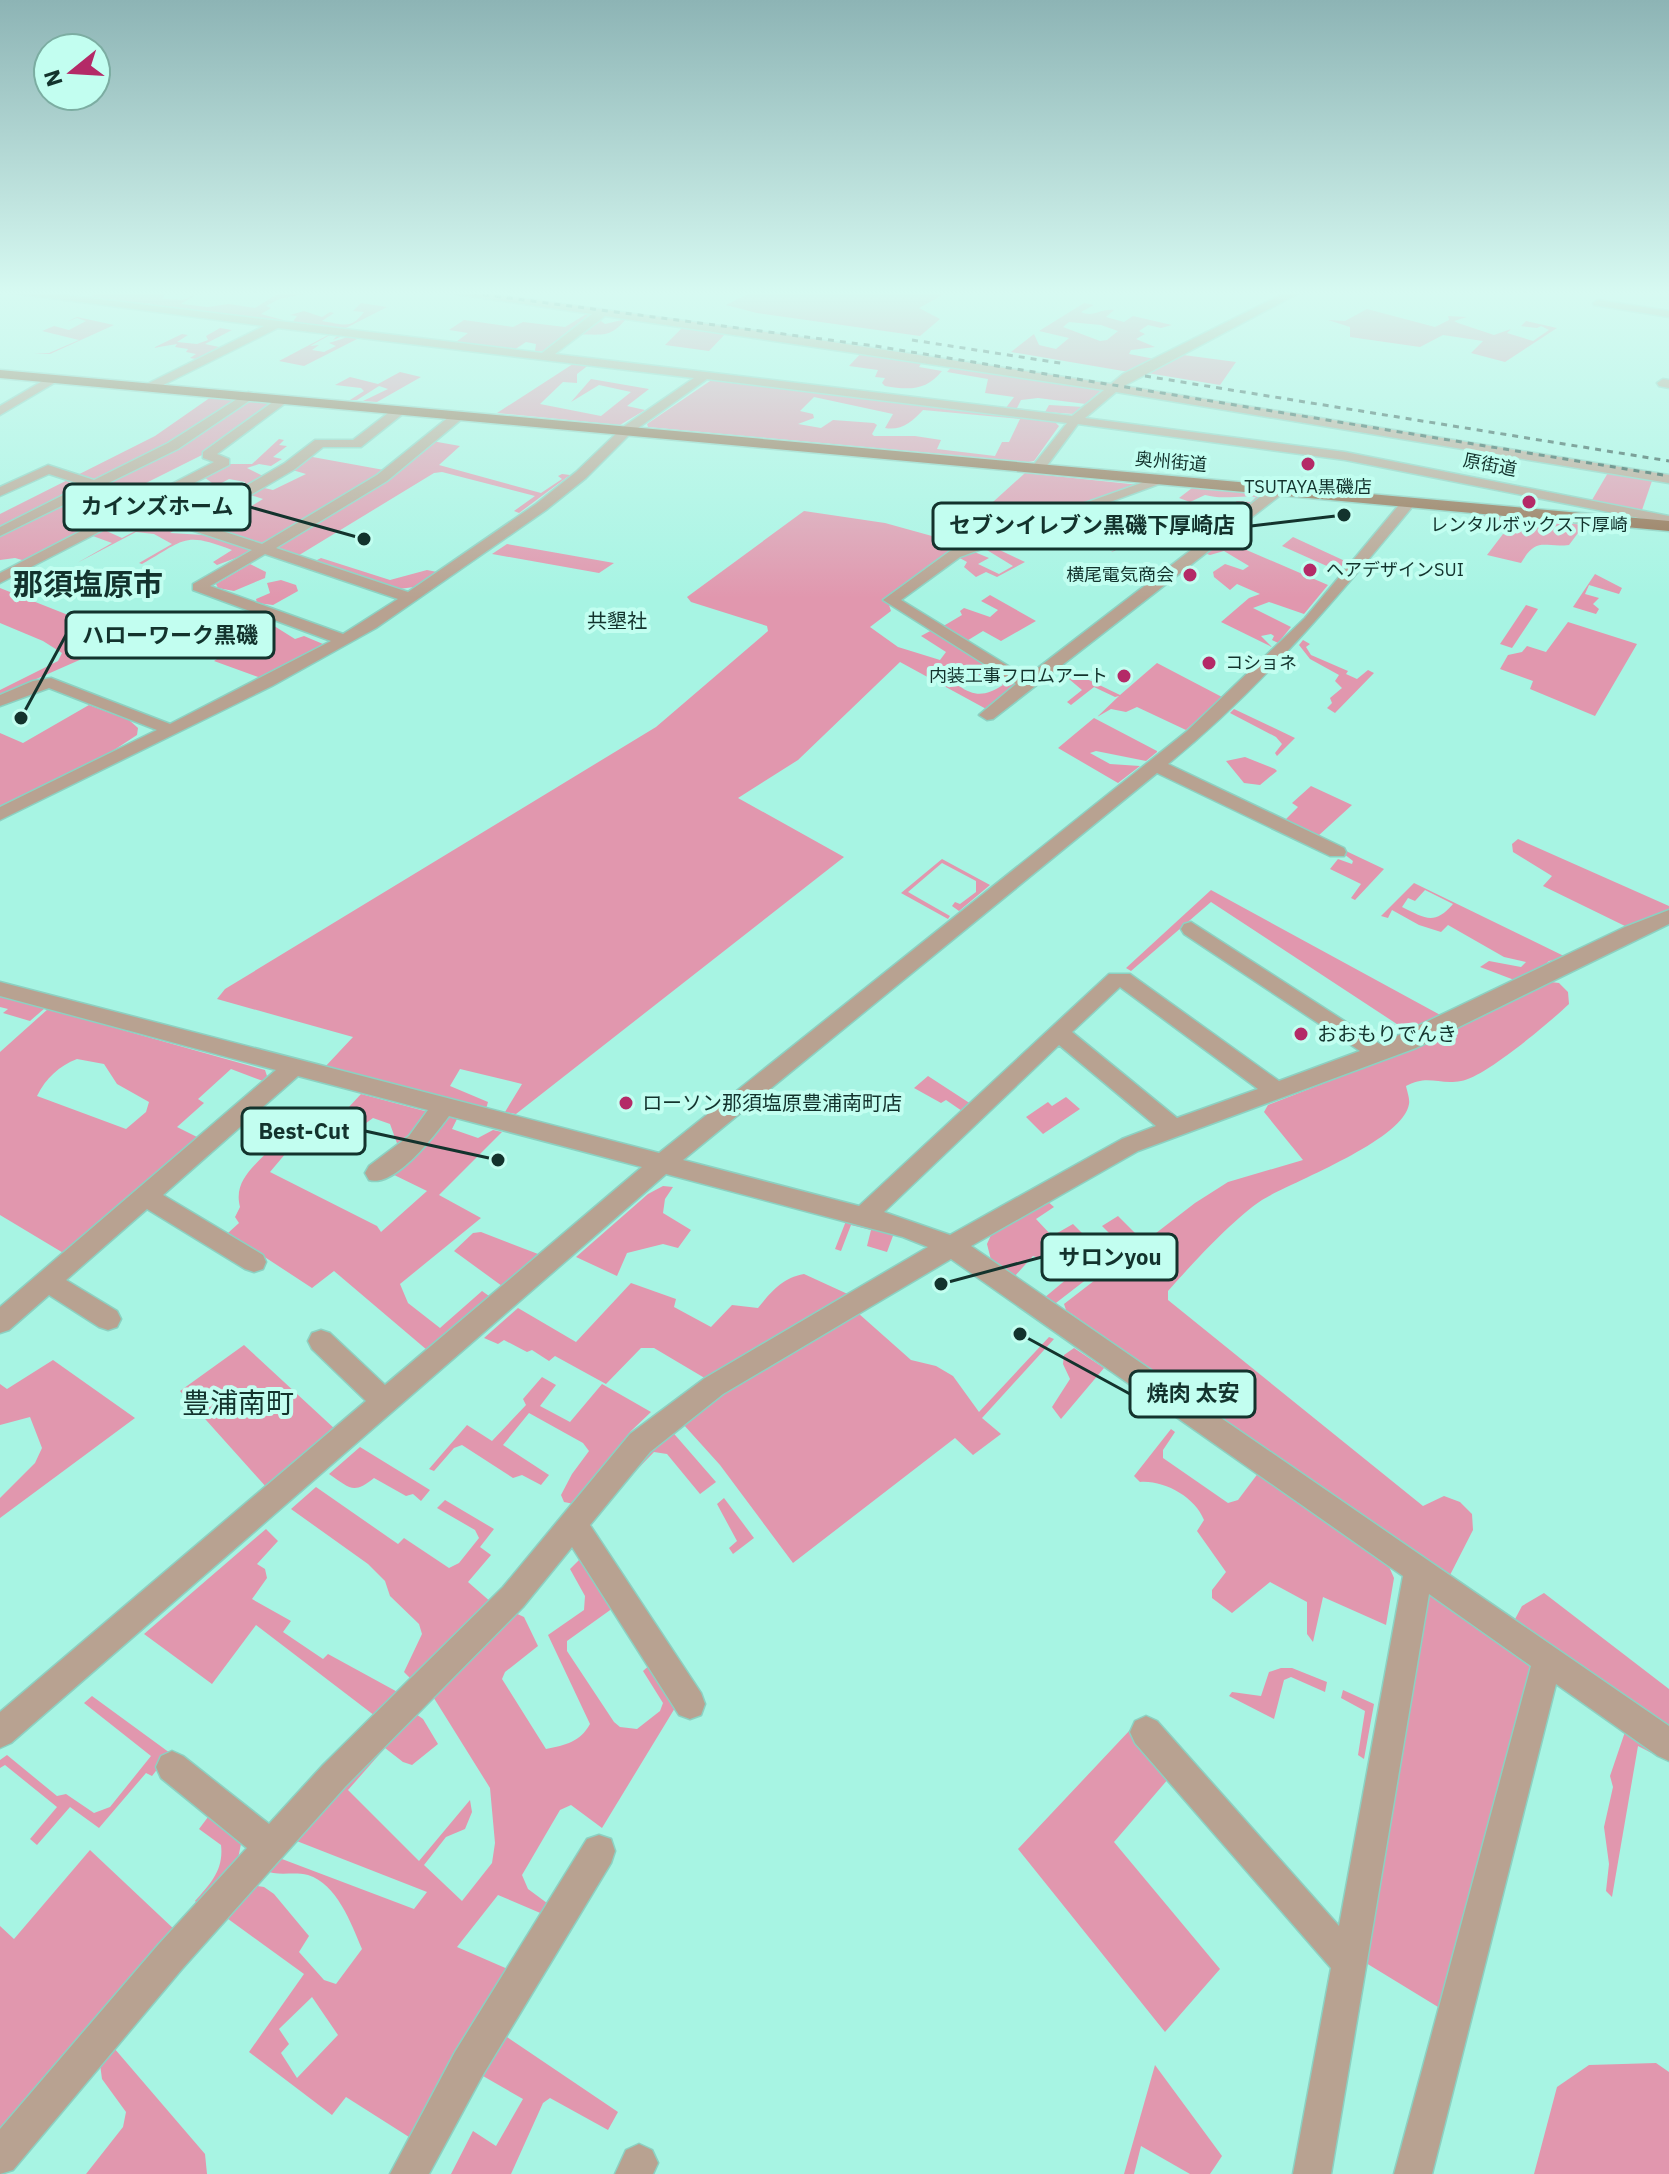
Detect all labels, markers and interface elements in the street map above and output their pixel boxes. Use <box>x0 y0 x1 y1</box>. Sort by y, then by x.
north arrow <box>32 32 112 112</box>
text: N <box>36 66 69 90</box>
street label: 奥州街道 <box>1134 447 1208 476</box>
street label: 原街道 <box>1461 448 1519 481</box>
marker: TSUTAYA黒磯店 <box>1299 455 1317 473</box>
place label: TSUTAYA黒磯店 <box>1244 475 1372 498</box>
callout: カインズホーム <box>64 484 250 530</box>
text: カインズホーム <box>81 491 233 520</box>
marker: レンタルボックス下厚崎 <box>1520 493 1538 511</box>
callout: セブンイレブン黒磯下厚崎店 <box>933 503 1251 549</box>
text: セブンイレブン黒磯下厚崎店 <box>949 510 1235 539</box>
place label: レンタルボックス下厚崎 <box>1430 513 1628 536</box>
place label: ヘアデザインSUI <box>1326 558 1464 581</box>
marker: ヘアデザインSUI <box>1301 561 1319 579</box>
place label: 横尾電気商会 <box>1066 563 1174 586</box>
district label: 那須塩原市 <box>13 564 163 603</box>
marker: 横尾電気商会 <box>1181 566 1199 584</box>
district label: 共墾社 <box>587 607 647 634</box>
callout: ハローワーク黒磯 <box>66 612 274 658</box>
text: ハローワーク黒磯 <box>82 620 258 649</box>
place label: コショネ <box>1225 651 1297 674</box>
marker: コショネ <box>1200 654 1218 672</box>
place label: 内装工事フロムアート <box>929 664 1108 687</box>
marker: 内装工事フロムアート <box>1115 667 1133 685</box>
place label: おおもりでんき <box>1317 1020 1457 1047</box>
marker: おおもりでんき <box>1292 1025 1310 1043</box>
place label: ローソン那須塩原豊浦南町店 <box>642 1089 902 1116</box>
marker: ローソン那須塩原豊浦南町店 <box>617 1094 635 1112</box>
callout: Best-Cut <box>242 1108 365 1154</box>
text: Best-Cut <box>258 1116 350 1145</box>
callout: サロンyou <box>1042 1234 1177 1280</box>
text: サロンyou <box>1058 1242 1162 1271</box>
callout: 焼肉 太安 <box>1130 1371 1255 1417</box>
text: 焼肉 太安 <box>1146 1378 1240 1407</box>
district label: 豊浦南町 <box>182 1384 294 1421</box>

